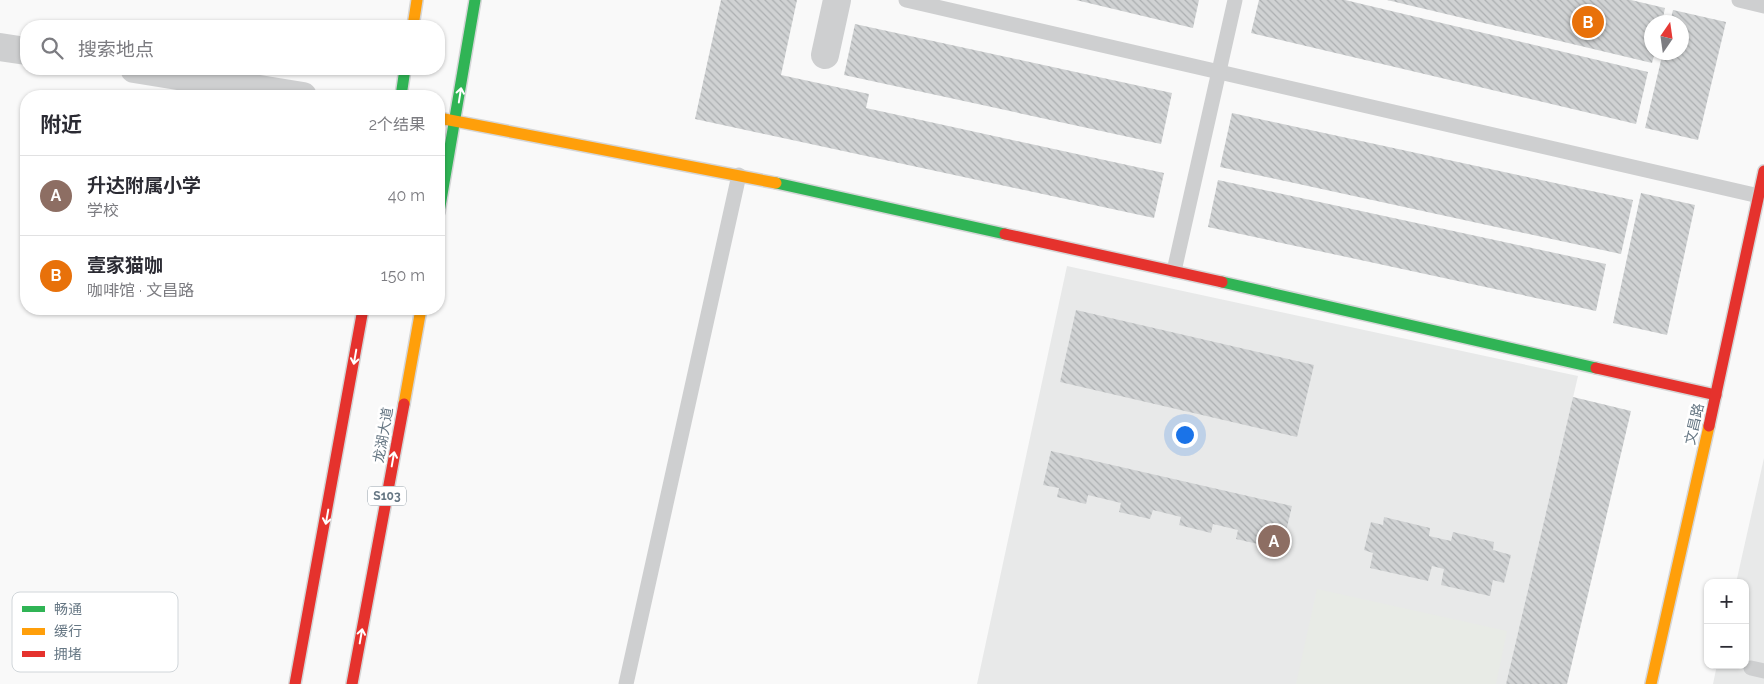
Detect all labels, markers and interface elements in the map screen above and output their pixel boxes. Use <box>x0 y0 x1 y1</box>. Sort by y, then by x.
pin: B <box>1572 3 1604 41</box>
north arrow <box>1644 15 1689 60</box>
search box <box>20 20 445 75</box>
icon: search <box>38 34 66 62</box>
text: 搜索地点 <box>78 38 154 60</box>
one-way arrow <box>455 88 465 104</box>
text: 附近 <box>40 112 82 137</box>
text: 2个结果 <box>369 115 425 134</box>
text: 升达附属小学 <box>87 174 201 196</box>
text: A <box>51 186 61 205</box>
text: 40 m <box>388 186 425 205</box>
text: 学校 <box>87 201 119 220</box>
text: 壹家猫咖 <box>87 254 163 276</box>
text: B <box>51 266 61 285</box>
text: 150 m <box>381 266 425 285</box>
text: 咖啡馆 · 文昌路 <box>87 281 194 300</box>
one-way arrow <box>350 348 359 364</box>
street label: 文昌路 <box>1681 402 1707 446</box>
street label: 龙湖大道 <box>370 406 396 464</box>
your location <box>1172 422 1198 448</box>
one-way arrow <box>389 451 399 467</box>
road number: S103 <box>368 486 406 506</box>
one-way arrow <box>321 508 331 524</box>
pin: A <box>1258 522 1290 560</box>
map controls <box>1704 579 1749 669</box>
button: + <box>1704 579 1749 624</box>
legend <box>12 592 178 672</box>
text: 畅通 <box>54 601 82 617</box>
text: 缓行 <box>54 623 82 639</box>
button: − <box>1704 624 1749 669</box>
one-way arrow <box>356 628 366 644</box>
text: 拥堵 <box>54 646 82 662</box>

